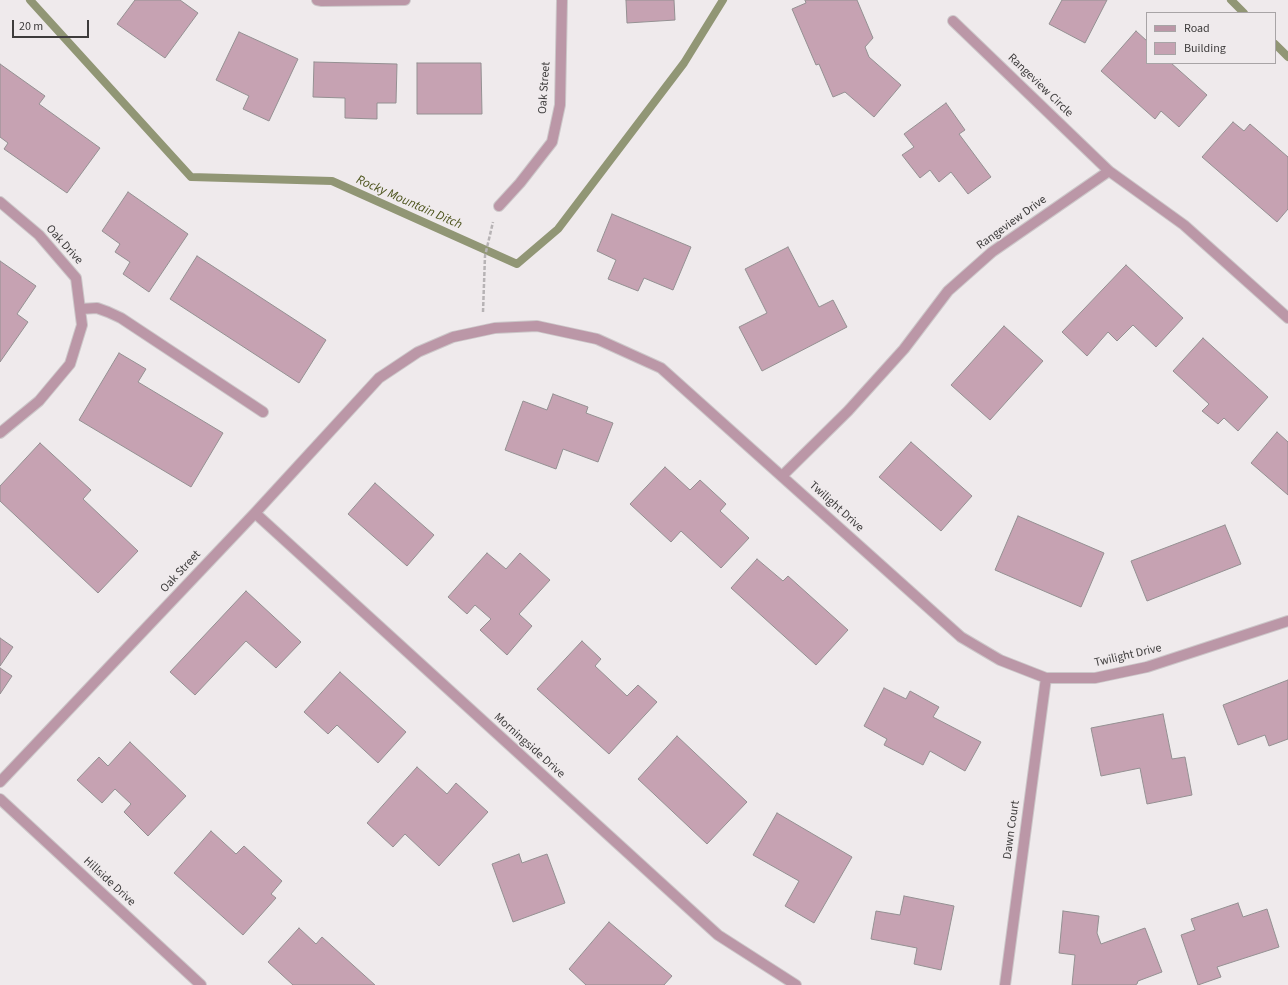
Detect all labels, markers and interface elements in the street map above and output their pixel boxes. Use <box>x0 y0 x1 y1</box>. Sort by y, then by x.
scale bar <box>14 12 91 38</box>
legend <box>1146 12 1276 64</box>
text: 20 m <box>19 18 43 35</box>
text: Road <box>1184 20 1210 37</box>
text: Building <box>1184 40 1226 57</box>
street label: Rangeview Circle <box>1004 51 1076 121</box>
street label: Oak Street <box>536 61 554 115</box>
water label: Rocky Mountain Ditch <box>354 173 464 233</box>
street label: Rangeview Drive <box>974 193 1050 253</box>
street label: Oak Drive <box>42 222 86 268</box>
street label: Twilight Drive <box>806 479 866 535</box>
street label: Oak Street <box>158 548 204 596</box>
street label: Twilight Drive <box>1093 641 1163 671</box>
street label: Morningside Drive <box>491 710 567 782</box>
street label: Dawn Court <box>1001 800 1023 860</box>
street label: Hillside Drive <box>80 854 138 910</box>

